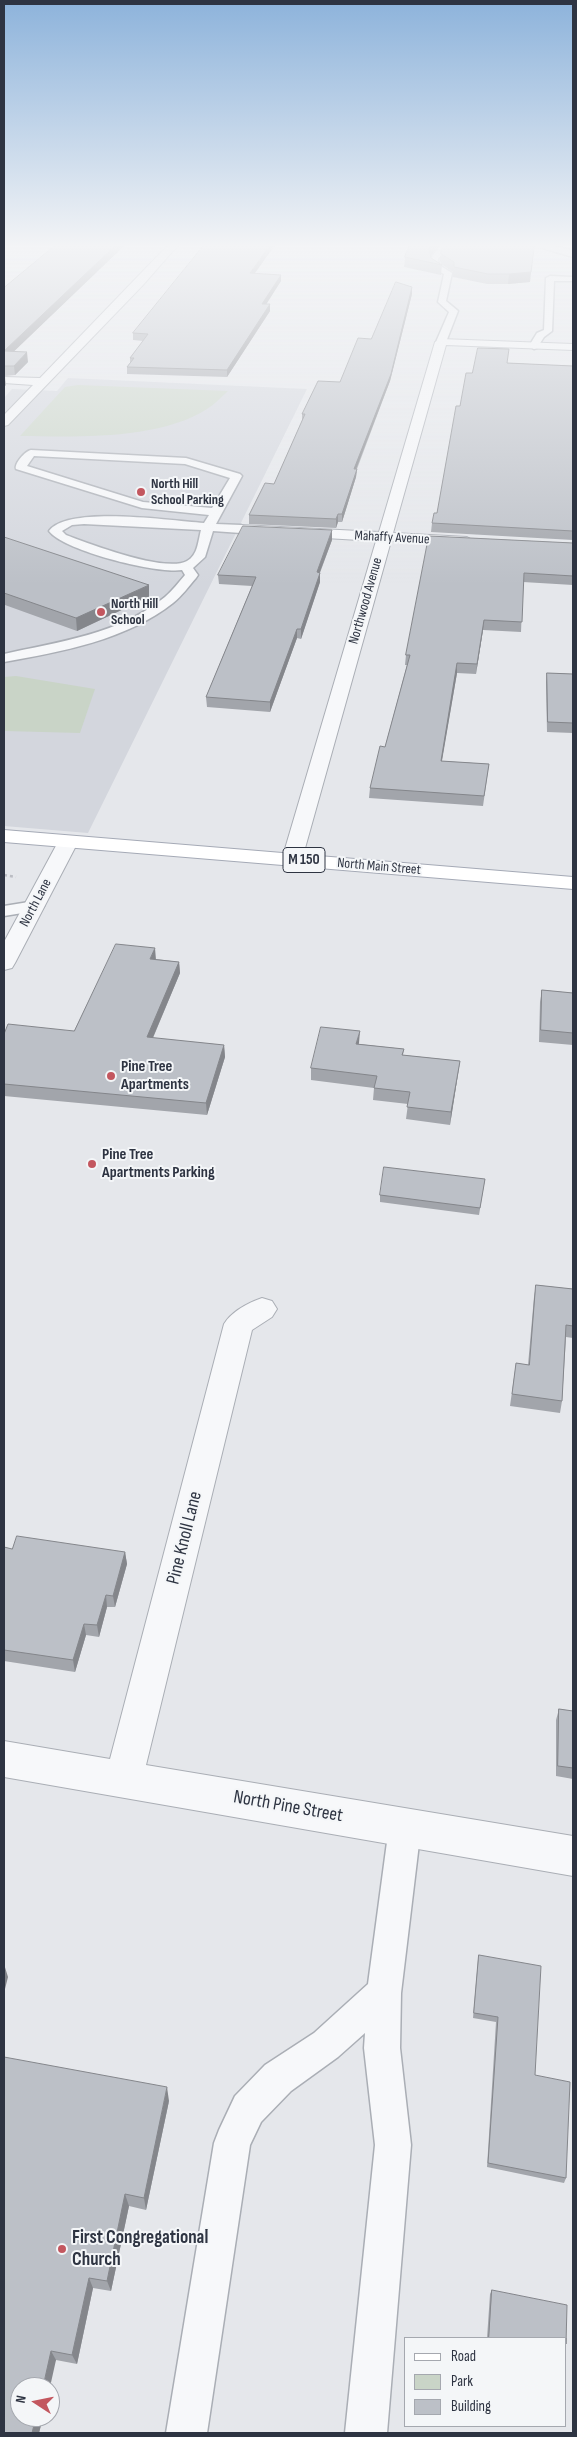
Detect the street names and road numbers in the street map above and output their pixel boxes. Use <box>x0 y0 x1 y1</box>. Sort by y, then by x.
street label: Mahaffy Avenue <box>354 528 430 548</box>
street label: Northwood Avenue <box>346 556 386 646</box>
road number: M 150 <box>283 848 325 872</box>
street label: North Main Street <box>337 855 421 879</box>
street label: North Lane <box>16 876 56 930</box>
street label: Pine Knoll Lane <box>162 1489 208 1587</box>
street label: North Pine Street <box>232 1786 344 1828</box>

